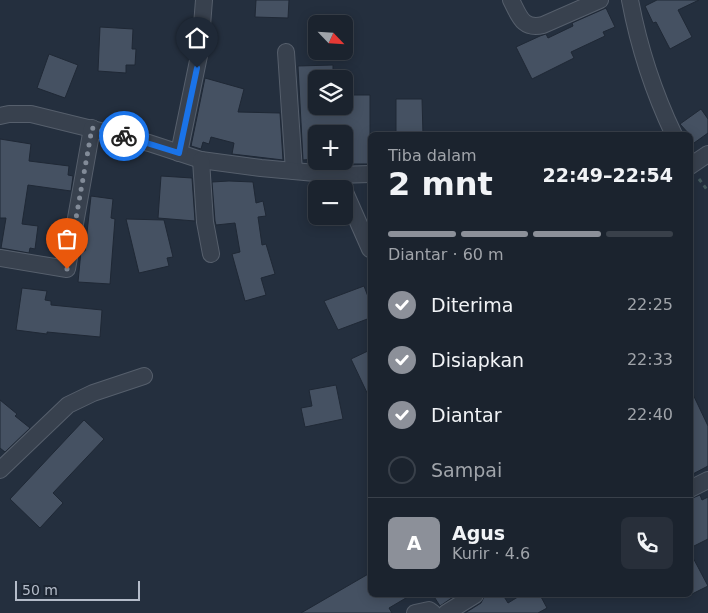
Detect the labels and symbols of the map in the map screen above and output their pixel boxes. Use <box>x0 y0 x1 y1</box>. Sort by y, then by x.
north arrow <box>308 15 352 60</box>
pin <box>176 17 218 68</box>
courier <box>99 111 149 161</box>
pin <box>46 218 88 269</box>
scale bar <box>15 578 140 601</box>

